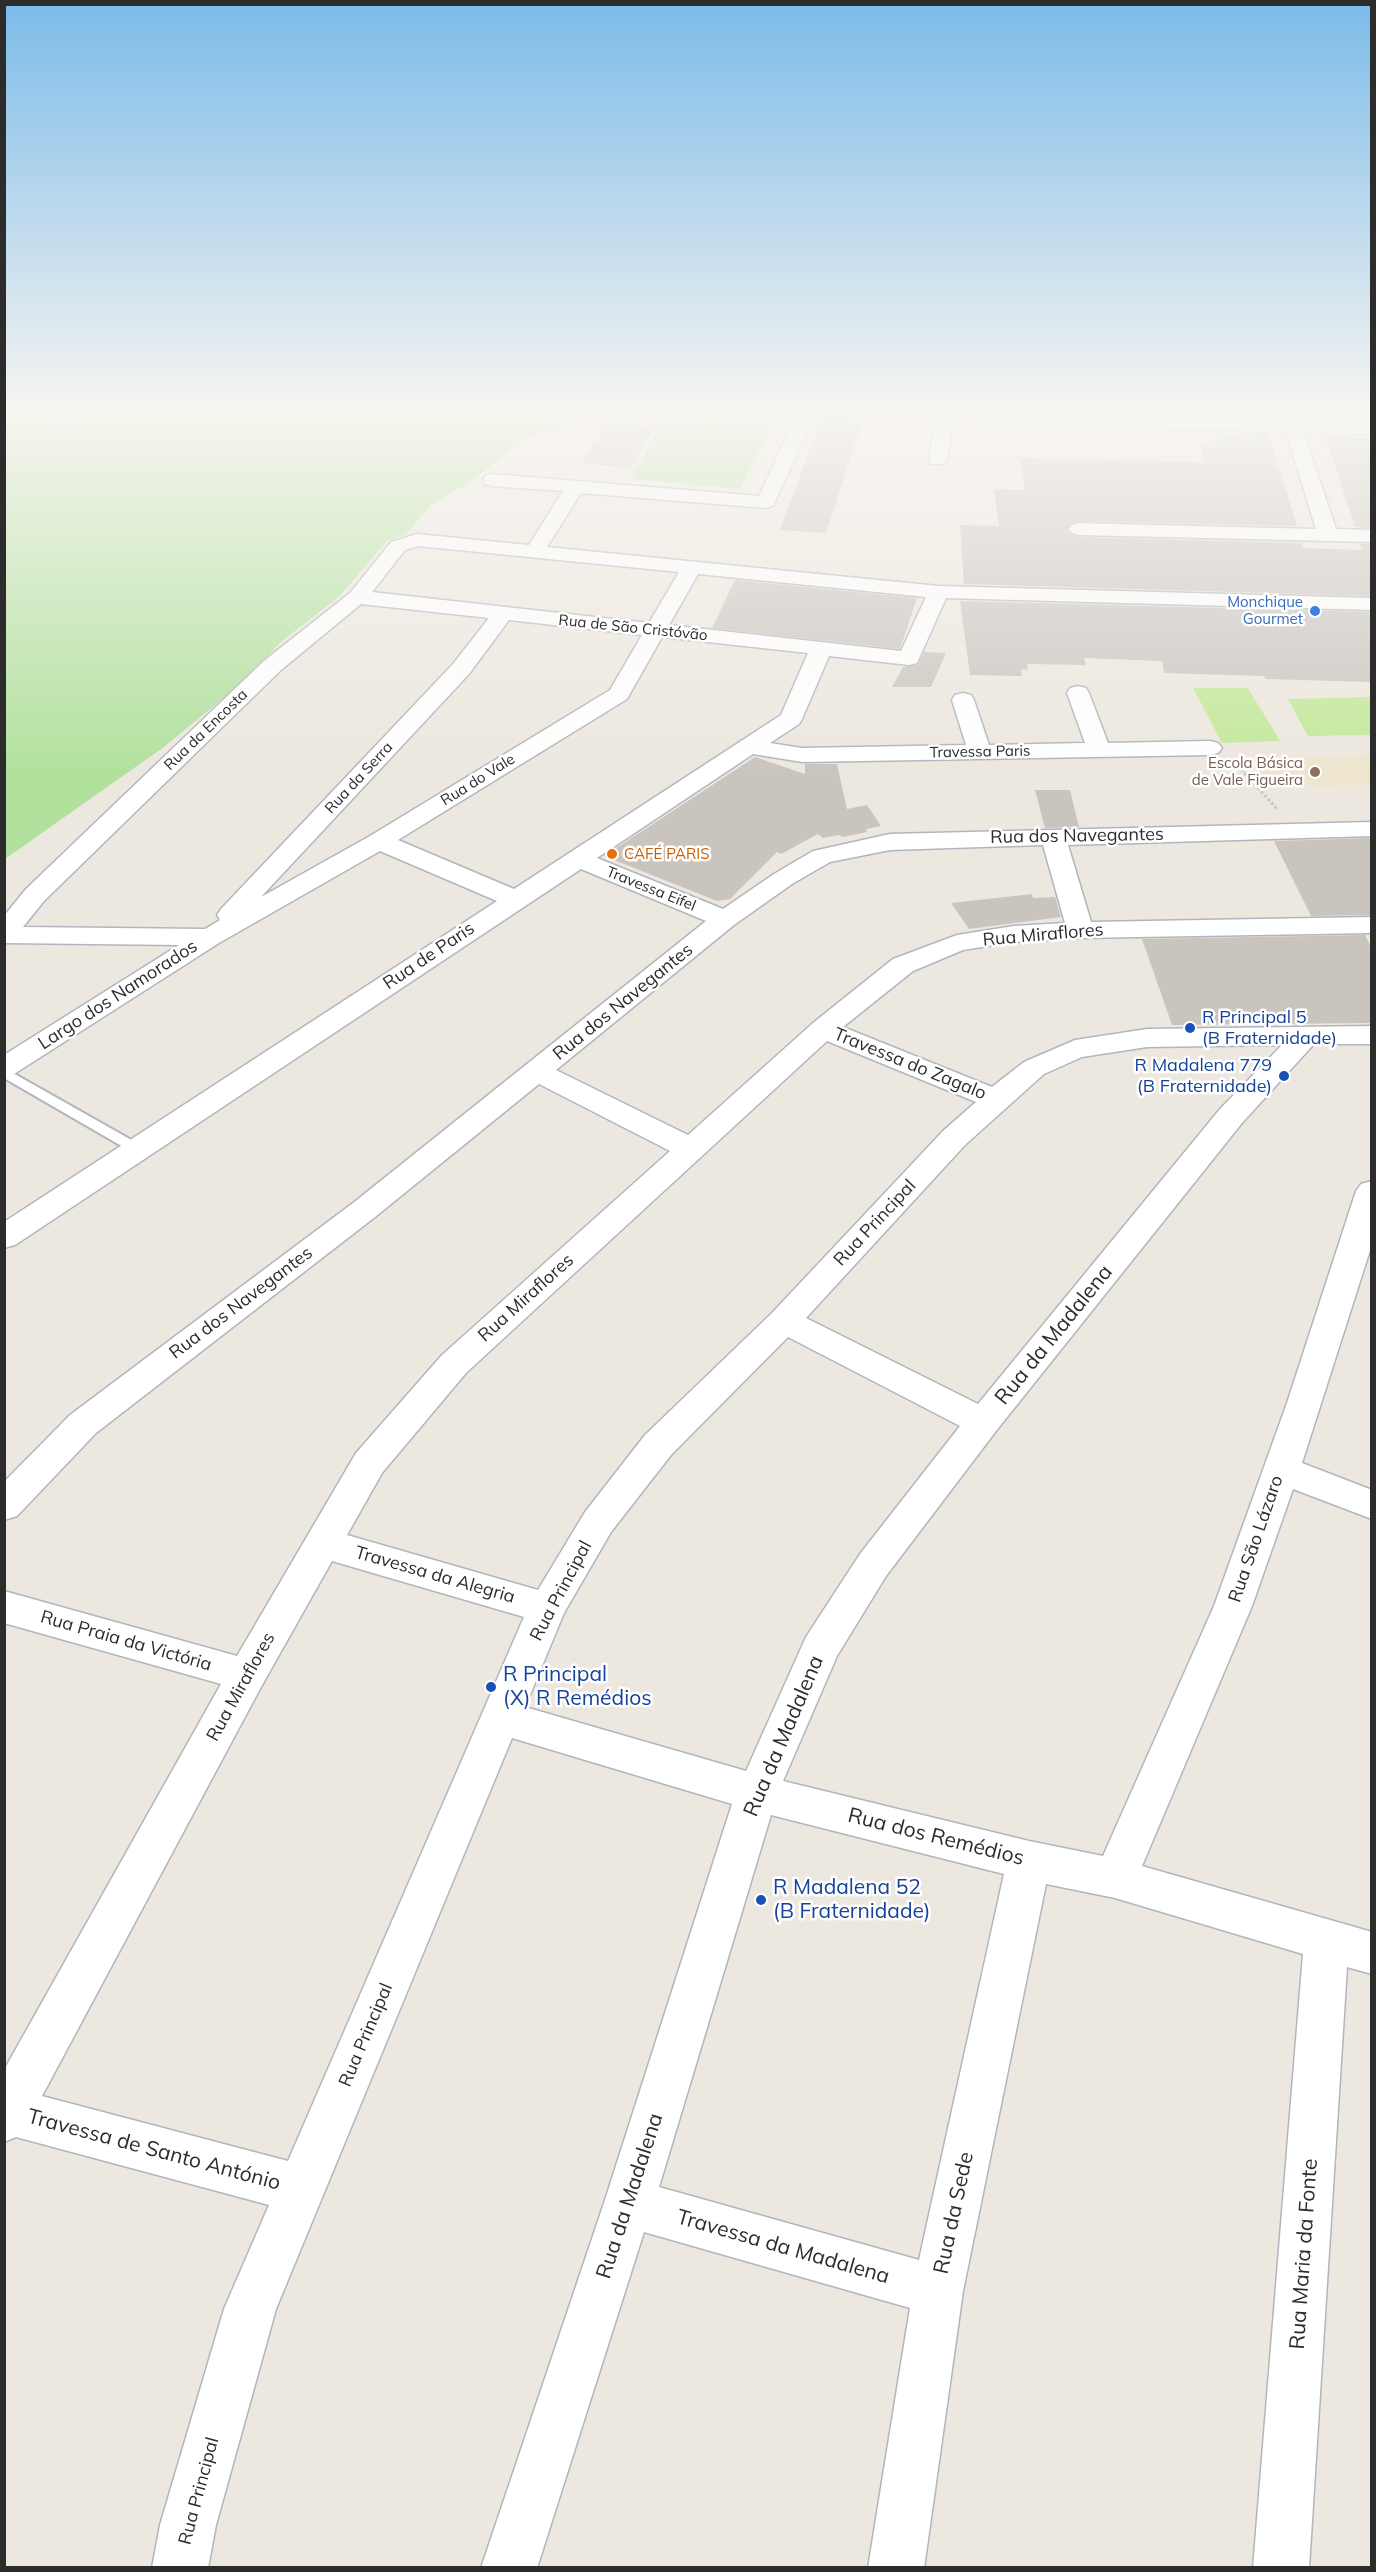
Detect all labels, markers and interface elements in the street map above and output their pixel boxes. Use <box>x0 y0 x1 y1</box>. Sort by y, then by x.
place label: Monchique Gourmet <box>1227 593 1303 628</box>
marker: Monchique Gourmet <box>1308 604 1322 618</box>
street label: Rua de São Cristóvão <box>558 611 708 645</box>
street label: Rua da Encosta <box>161 686 251 774</box>
street label: Rua da Serra <box>321 739 397 817</box>
street label: Travessa Paris <box>929 742 1031 762</box>
street label: Rua do Vale <box>438 750 518 810</box>
place label: Escola Básica de Vale Figueira <box>1192 754 1303 789</box>
marker: Escola Básica de Vale Figueira <box>1308 765 1322 779</box>
street label: Rua dos Navegantes <box>990 824 1164 848</box>
place label: CAFÉ PARIS <box>624 845 710 863</box>
marker: CAFÉ PARIS <box>605 847 619 861</box>
street label: Travessa Eifel <box>604 863 698 915</box>
street label: Rua de Paris <box>379 918 479 994</box>
street label: Rua Miraflores <box>982 919 1104 951</box>
street label: Largo dos Namorados <box>34 936 202 1054</box>
street label: Rua dos Navegantes <box>549 939 697 1065</box>
place label: R Principal 5 (B Fraternidade) <box>1202 1007 1337 1050</box>
marker: R Principal 5 (B Fraternidade) <box>1183 1021 1197 1035</box>
street label: Travessa do Zagalo <box>831 1024 989 1104</box>
place label: R Madalena 779 (B Fraternidade) <box>1134 1055 1272 1098</box>
marker: R Madalena 779 (B Fraternidade) <box>1277 1069 1291 1083</box>
street label: Rua Principal <box>829 1175 921 1271</box>
street label: Rua dos Navegantes <box>165 1242 317 1364</box>
street label: Rua Miraflores <box>474 1249 578 1347</box>
street label: Rua da Madalena <box>990 1260 1118 1410</box>
street label: Rua São Lázaro <box>1224 1473 1288 1605</box>
street label: Rua Principal <box>526 1537 596 1645</box>
street label: Travessa da Alegria <box>353 1542 517 1608</box>
street label: Rua Praia da Victória <box>38 1606 214 1676</box>
street label: Rua Miraflores <box>202 1629 280 1745</box>
street label: Rua da Madalena <box>739 1652 829 1820</box>
place label: R Principal (X) R Remédios <box>503 1662 652 1712</box>
marker: R Principal (X) R Remédios <box>484 1680 498 1694</box>
street label: Rua dos Remédios <box>845 1803 1027 1871</box>
place label: R Madalena 52 (B Fraternidade) <box>773 1875 930 1925</box>
marker: R Madalena 52 (B Fraternidade) <box>754 1893 768 1907</box>
street label: Rua Principal <box>335 1980 397 2090</box>
street label: Travessa de Santo António <box>25 2104 283 2196</box>
street label: Rua da Madalena <box>591 2110 669 2282</box>
street label: Rua da Sede <box>929 2150 979 2276</box>
street label: Rua Maria da Fonte <box>1285 2158 1323 2350</box>
street label: Travessa da Madalena <box>674 2205 892 2289</box>
street label: Rua Principal <box>174 2435 224 2547</box>

